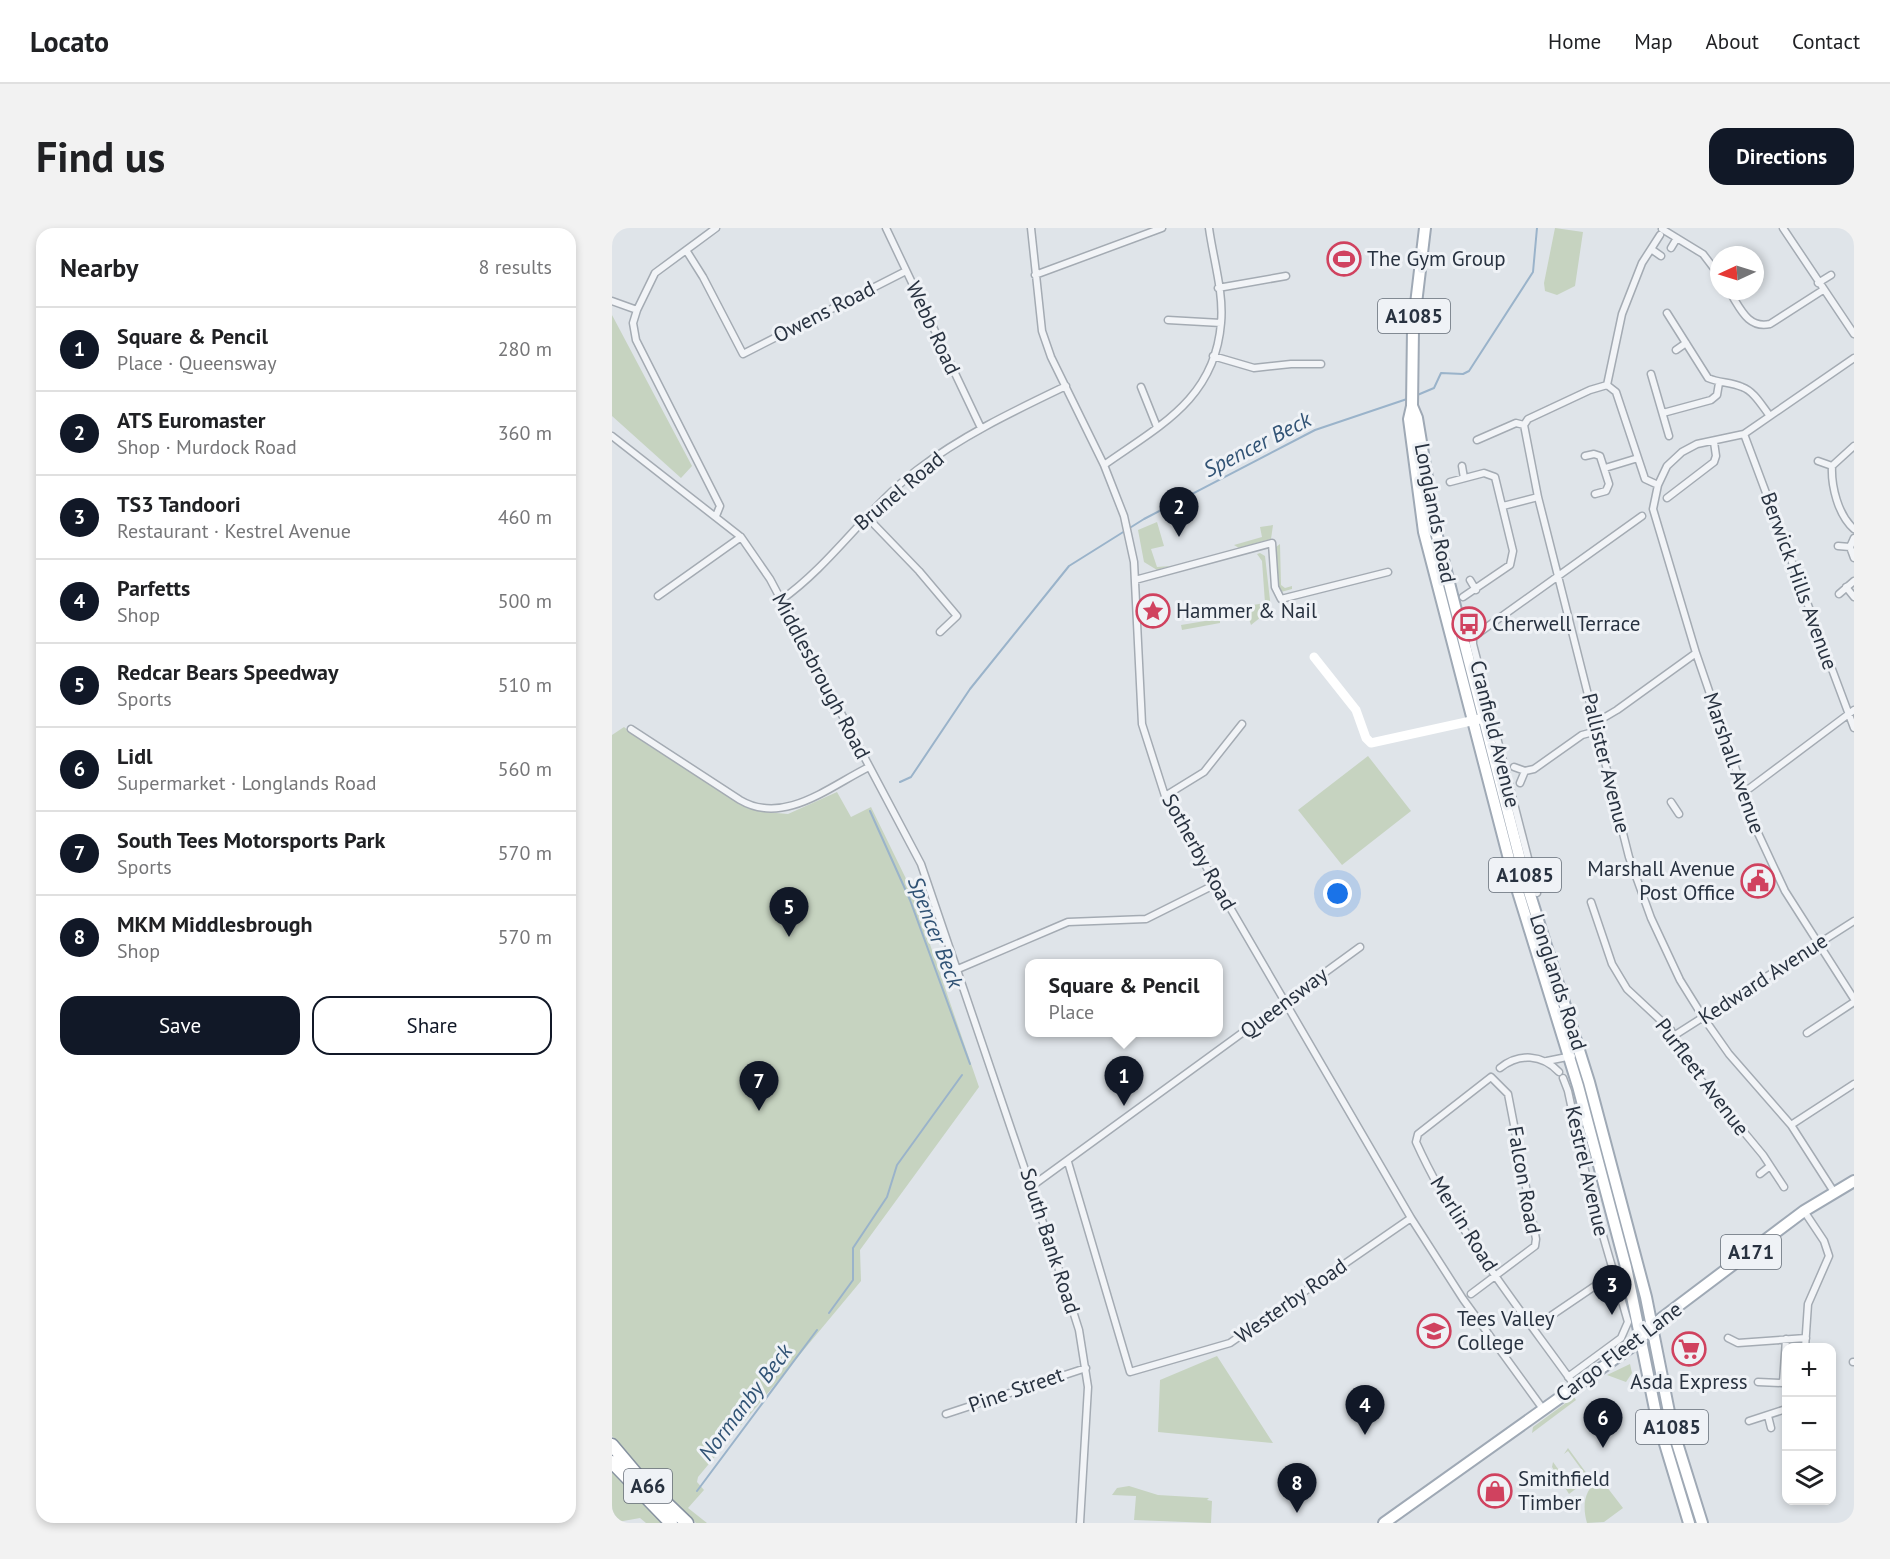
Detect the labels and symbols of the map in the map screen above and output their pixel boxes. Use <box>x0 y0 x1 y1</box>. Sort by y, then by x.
sports icon: The Gym Group <box>1326 241 1362 277</box>
place label: The Gym Group <box>1367 245 1506 272</box>
north arrow <box>1710 246 1764 300</box>
street label: Owens Road <box>768 274 879 349</box>
street label: Webb Road <box>900 277 967 379</box>
road number: A1085 <box>1378 299 1450 333</box>
water label: Spencer Beck <box>1198 404 1317 483</box>
street label: Longlands Road <box>1409 441 1462 585</box>
street label: Brunel Road <box>848 445 949 536</box>
pin: 2 <box>1160 488 1198 537</box>
street label: Berwick Hills Avenue <box>1755 488 1844 673</box>
street label: Middlesbrough Road <box>766 588 877 763</box>
place icon: Hammer & Nail <box>1135 593 1171 629</box>
place label: Hammer & Nail <box>1176 597 1317 624</box>
bus stop icon: Cherwell Terrace <box>1451 606 1487 642</box>
place label: Cherwell Terrace <box>1492 610 1640 637</box>
street label: Cranfield Avenue <box>1464 658 1527 810</box>
street label: Marshall Avenue <box>1698 689 1771 837</box>
street label: Pallister Avenue <box>1576 690 1637 836</box>
street label: Sotherby Road <box>1156 789 1243 915</box>
place label: Marshall Avenue Post Office <box>1587 855 1735 906</box>
road number: A1085 <box>1489 858 1561 892</box>
public building icon: Marshall Avenue Post Office <box>1740 863 1776 899</box>
water label: Spencer Beck <box>902 872 970 993</box>
your location <box>1323 879 1352 908</box>
pin: 5 <box>770 888 808 937</box>
street label: Longlands Road <box>1524 910 1593 1053</box>
street label: Kedward Avenue <box>1693 927 1832 1030</box>
street label: Queensway <box>1235 961 1333 1044</box>
street label: Purfleet Avenue <box>1649 1012 1755 1141</box>
pin: 1 <box>1104 1056 1144 1106</box>
pin: 7 <box>740 1062 778 1111</box>
street label: Kestrel Avenue <box>1559 1103 1616 1239</box>
street label: Falcon Road <box>1502 1124 1547 1236</box>
street label: South Bank Road <box>1014 1165 1087 1317</box>
street label: Merlin Road <box>1424 1171 1504 1277</box>
road number: A171 <box>1721 1235 1781 1269</box>
street label: Westerby Road <box>1229 1252 1352 1349</box>
pin: 3 <box>1592 1266 1632 1315</box>
street label: Cargo Fleet Lane <box>1550 1295 1687 1408</box>
place label: Tees Valley College <box>1457 1305 1555 1356</box>
school or university icon: Tees Valley College <box>1416 1313 1452 1349</box>
supermarket icon: Asda Express <box>1671 1331 1707 1367</box>
water label: Normanby Beck <box>692 1337 799 1466</box>
street label: Pine Street <box>965 1361 1067 1418</box>
place label: Asda Express <box>1630 1368 1748 1395</box>
pin: 4 <box>1346 1386 1384 1435</box>
pin: 6 <box>1584 1398 1622 1448</box>
road number: A1085 <box>1636 1410 1708 1444</box>
pin: 8 <box>1278 1464 1316 1513</box>
place label: Smithfield Timber <box>1518 1465 1610 1516</box>
road number: A66 <box>624 1469 672 1503</box>
shop icon: Smithfield Timber <box>1477 1473 1513 1509</box>

